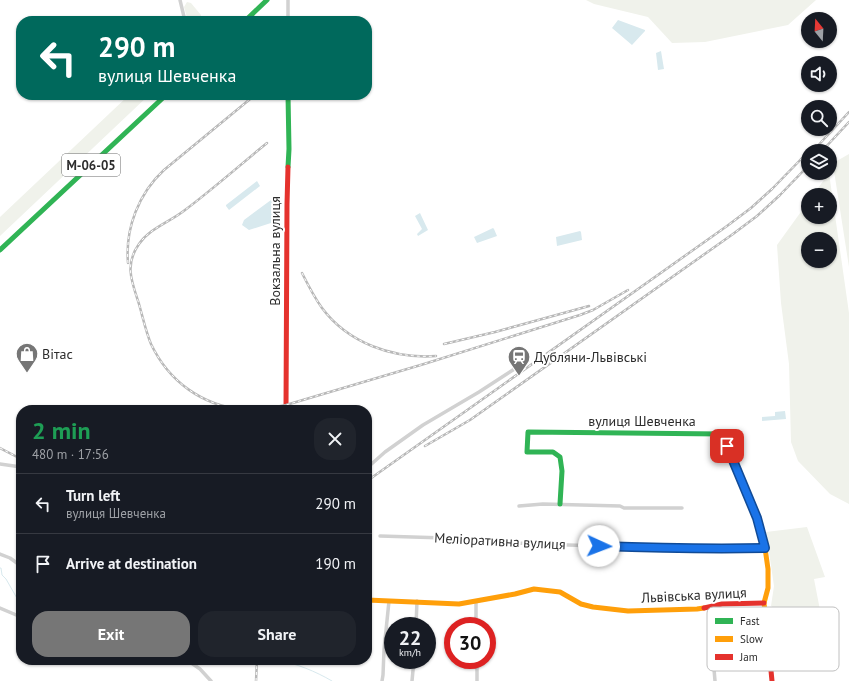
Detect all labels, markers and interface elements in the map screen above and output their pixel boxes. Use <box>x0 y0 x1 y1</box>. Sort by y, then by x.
north arrow <box>801 12 837 48</box>
map controls <box>801 12 837 268</box>
text: 290 m <box>98 28 175 65</box>
icon: left <box>32 32 84 84</box>
button: sound <box>801 56 837 92</box>
text: вулиця Шевченка <box>98 64 236 87</box>
button: search <box>801 100 837 136</box>
button: layers <box>801 144 837 180</box>
road number: М-06-05 <box>62 154 120 176</box>
button: + <box>801 188 837 224</box>
street label: Вокзальна вулиця <box>266 196 284 306</box>
button: − <box>801 232 837 268</box>
shop icon: Вітас <box>14 341 40 374</box>
station icon: Дубляни-Львівські <box>506 344 532 377</box>
place label: Вітас <box>42 345 73 363</box>
place label: Дубляни-Львівські <box>534 348 647 366</box>
street label: вулиця Шевченка <box>588 412 696 430</box>
text: 2 min <box>32 415 91 446</box>
button: close <box>314 418 356 460</box>
pin <box>710 429 744 463</box>
icon: arrive <box>716 435 738 457</box>
text: 480 m · 17:56 <box>32 446 109 463</box>
text: Turn left <box>66 486 120 505</box>
icon: left <box>32 493 54 515</box>
text: 290 m <box>315 494 356 513</box>
text: вулиця Шевченка <box>66 505 166 522</box>
position arrow <box>578 525 620 567</box>
street label: Меліоративна вулиця <box>434 529 566 553</box>
icon: arrive <box>32 553 54 575</box>
text: Arrive at destination <box>66 554 197 573</box>
text: 190 m <box>315 554 356 573</box>
street label: Львівська вулиця <box>640 583 747 607</box>
legend <box>707 607 839 671</box>
button: Exit <box>32 611 190 657</box>
button: Share <box>198 611 356 657</box>
text: Fast <box>740 614 760 628</box>
speed limit sign: 30 <box>444 617 496 669</box>
text: 22 <box>399 625 421 651</box>
text: Slow <box>740 632 763 646</box>
text: km/h <box>399 646 421 659</box>
text: Jam <box>739 650 758 664</box>

